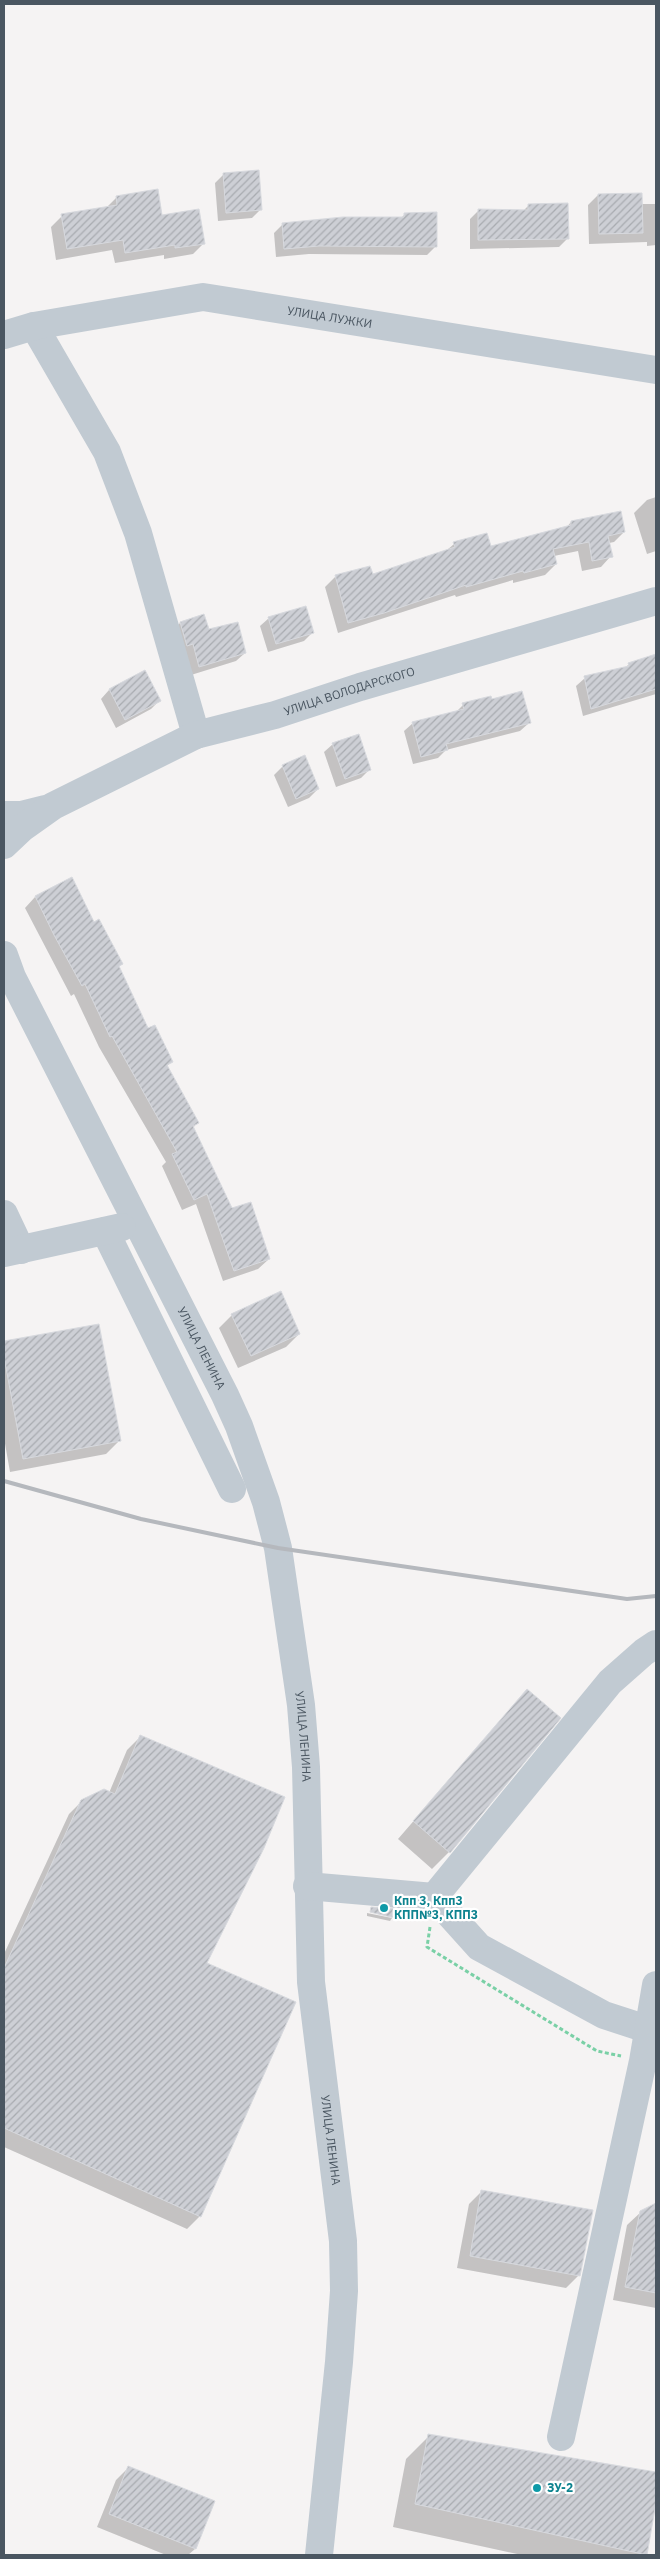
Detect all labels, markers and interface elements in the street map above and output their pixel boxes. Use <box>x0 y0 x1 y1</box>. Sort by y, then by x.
street label: УЛИЦА ЛУЖКИ <box>286 303 373 331</box>
street label: УЛИЦА ВОЛОДАРСКОГО <box>282 663 417 719</box>
street label: УЛИЦА ЛЕНИНА <box>174 1304 229 1392</box>
street label: УЛИЦА ЛЕНИНА <box>292 1690 314 1782</box>
place label: Кпп 3, Кпп3 КПП№3, КПП3 <box>394 1893 478 1922</box>
marker: Кпп 3, Кпп3 КПП№3, КПП3 <box>378 1902 390 1914</box>
street label: УЛИЦА ЛЕНИНА <box>318 2094 344 2186</box>
place label: ЗУ-2 <box>547 2480 573 2495</box>
marker: ЗУ-2 <box>531 2482 543 2494</box>

